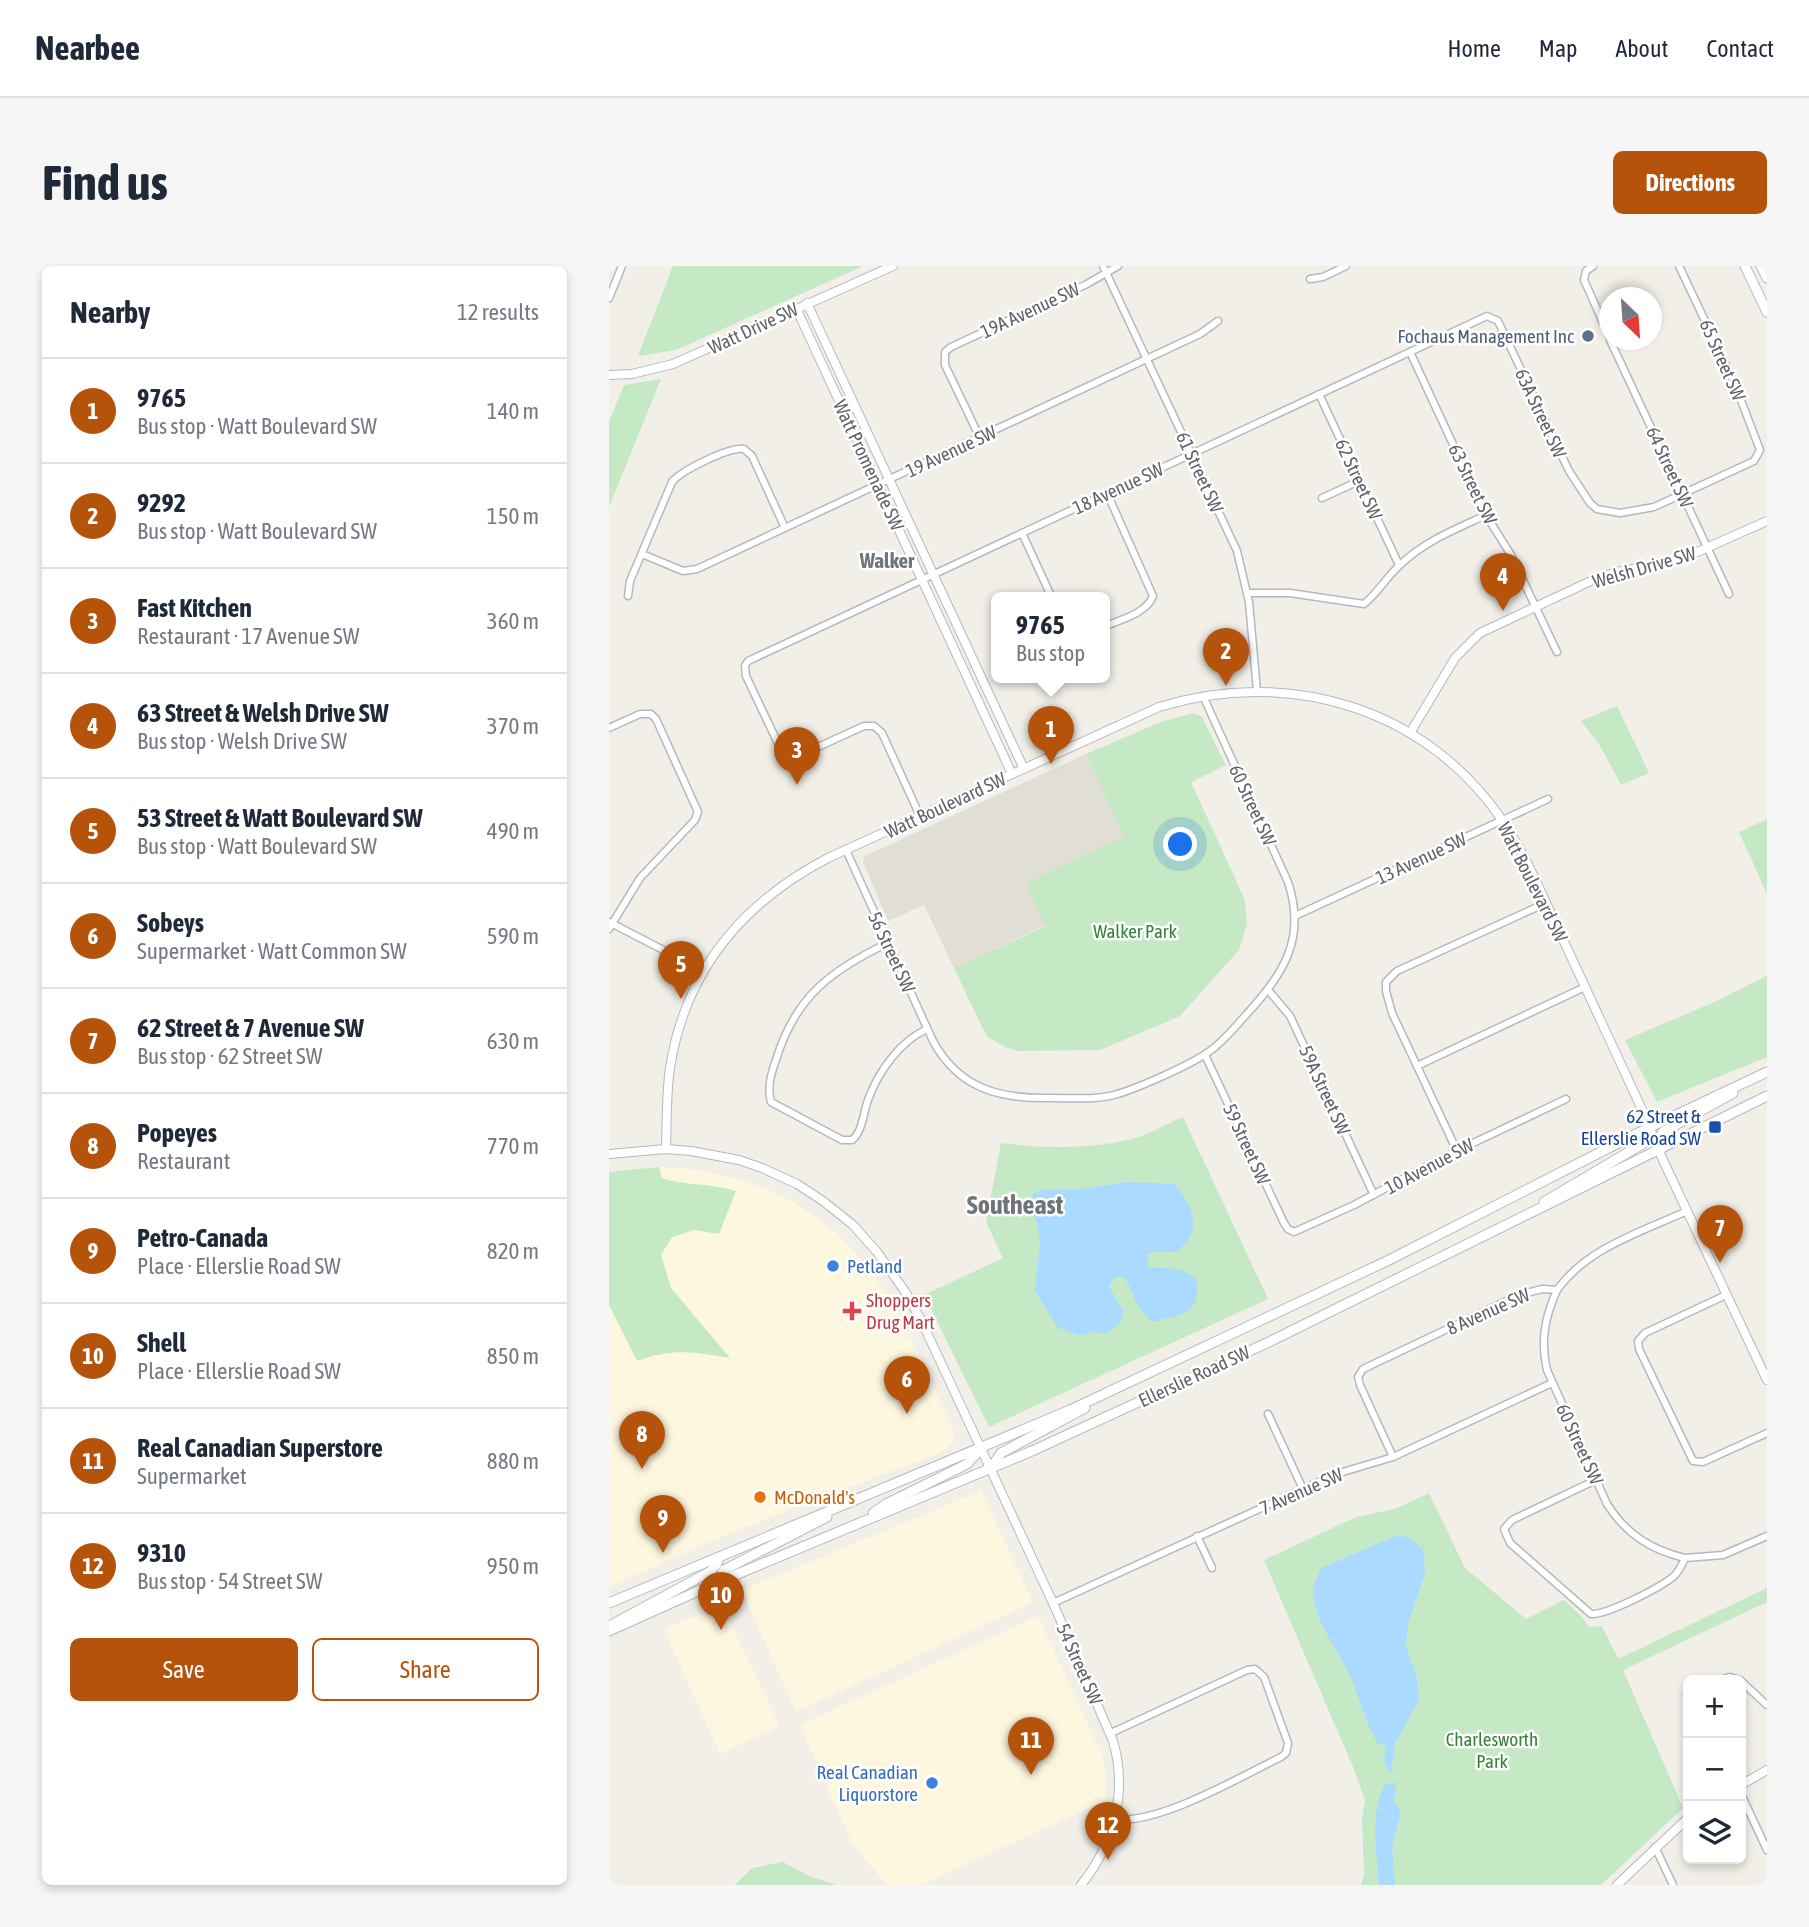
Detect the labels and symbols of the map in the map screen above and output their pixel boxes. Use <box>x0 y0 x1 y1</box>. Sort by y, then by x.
street label: 19A Avenue SW <box>977 277 1083 343</box>
north arrow <box>1599 287 1662 350</box>
street label: Watt Drive SW <box>704 297 802 358</box>
street label: 65 Street SW <box>1695 316 1751 404</box>
place label: Fochaus Management Inc <box>1398 325 1575 347</box>
marker: Fochaus Management Inc <box>1580 328 1596 344</box>
street label: 63A Street SW <box>1511 365 1571 461</box>
street label: Watt Promenade SW <box>829 396 909 534</box>
street label: 19 Avenue SW <box>902 420 1000 482</box>
street label: 64 Street SW <box>1642 423 1698 511</box>
street label: 61 Street SW <box>1172 428 1228 516</box>
street label: 62 Street SW <box>1331 435 1387 523</box>
street label: 63 Street SW <box>1444 440 1502 528</box>
street label: 18 Avenue SW <box>1069 457 1167 519</box>
street label: Welsh Drive SW <box>1590 542 1698 592</box>
district label: Walker <box>859 548 915 572</box>
pin: 4 <box>1480 553 1526 611</box>
pin: 2 <box>1203 628 1249 686</box>
pin: 1 <box>1028 706 1074 764</box>
pin: 3 <box>774 727 820 785</box>
street label: 60 Street SW <box>1225 761 1281 849</box>
street label: Watt Boulevard SW <box>881 767 1009 843</box>
street label: Watt Boulevard SW <box>1493 818 1573 946</box>
your location <box>1163 827 1197 861</box>
street label: 13 Avenue SW <box>1372 827 1470 889</box>
street label: 56 Street SW <box>864 908 920 996</box>
park label: Walker Park <box>1093 920 1177 942</box>
pin: 5 <box>658 941 704 999</box>
street label: 59A Street SW <box>1295 1042 1355 1138</box>
street label: 59 Street SW <box>1219 1100 1275 1188</box>
place label: 62 Street & Ellerslie Road SW <box>1581 1105 1701 1149</box>
marker: 62 Street & Ellerslie Road SW <box>1707 1119 1723 1135</box>
street label: 10 Avenue SW <box>1381 1133 1477 1199</box>
district label: Southeast <box>967 1190 1064 1220</box>
pin: 7 <box>1697 1205 1743 1263</box>
place label: Petland <box>847 1255 902 1277</box>
marker: Petland <box>825 1258 841 1274</box>
street label: 8 Avenue SW <box>1443 1283 1533 1339</box>
place label: Shoppers Drug Mart <box>866 1289 935 1333</box>
marker: Shoppers Drug Mart <box>844 1303 860 1319</box>
street label: Ellerslie Road SW <box>1135 1341 1253 1411</box>
pin: 6 <box>884 1356 930 1414</box>
street label: 60 Street SW <box>1552 1400 1608 1488</box>
pin: 8 <box>619 1411 665 1469</box>
street label: 7 Avenue SW <box>1256 1463 1346 1519</box>
place label: McDonald's <box>774 1486 855 1508</box>
marker: McDonald's <box>752 1489 768 1505</box>
pin: 9 <box>640 1495 686 1553</box>
pin: 10 <box>698 1572 744 1630</box>
street label: 54 Street SW <box>1052 1620 1108 1708</box>
pin: 11 <box>1008 1717 1054 1775</box>
park label: Charlesworth Park <box>1446 1728 1538 1772</box>
place label: Real Canadian Liquorstore <box>817 1761 918 1805</box>
marker: Real Canadian Liquorstore <box>924 1775 940 1791</box>
pin: 12 <box>1085 1802 1131 1860</box>

